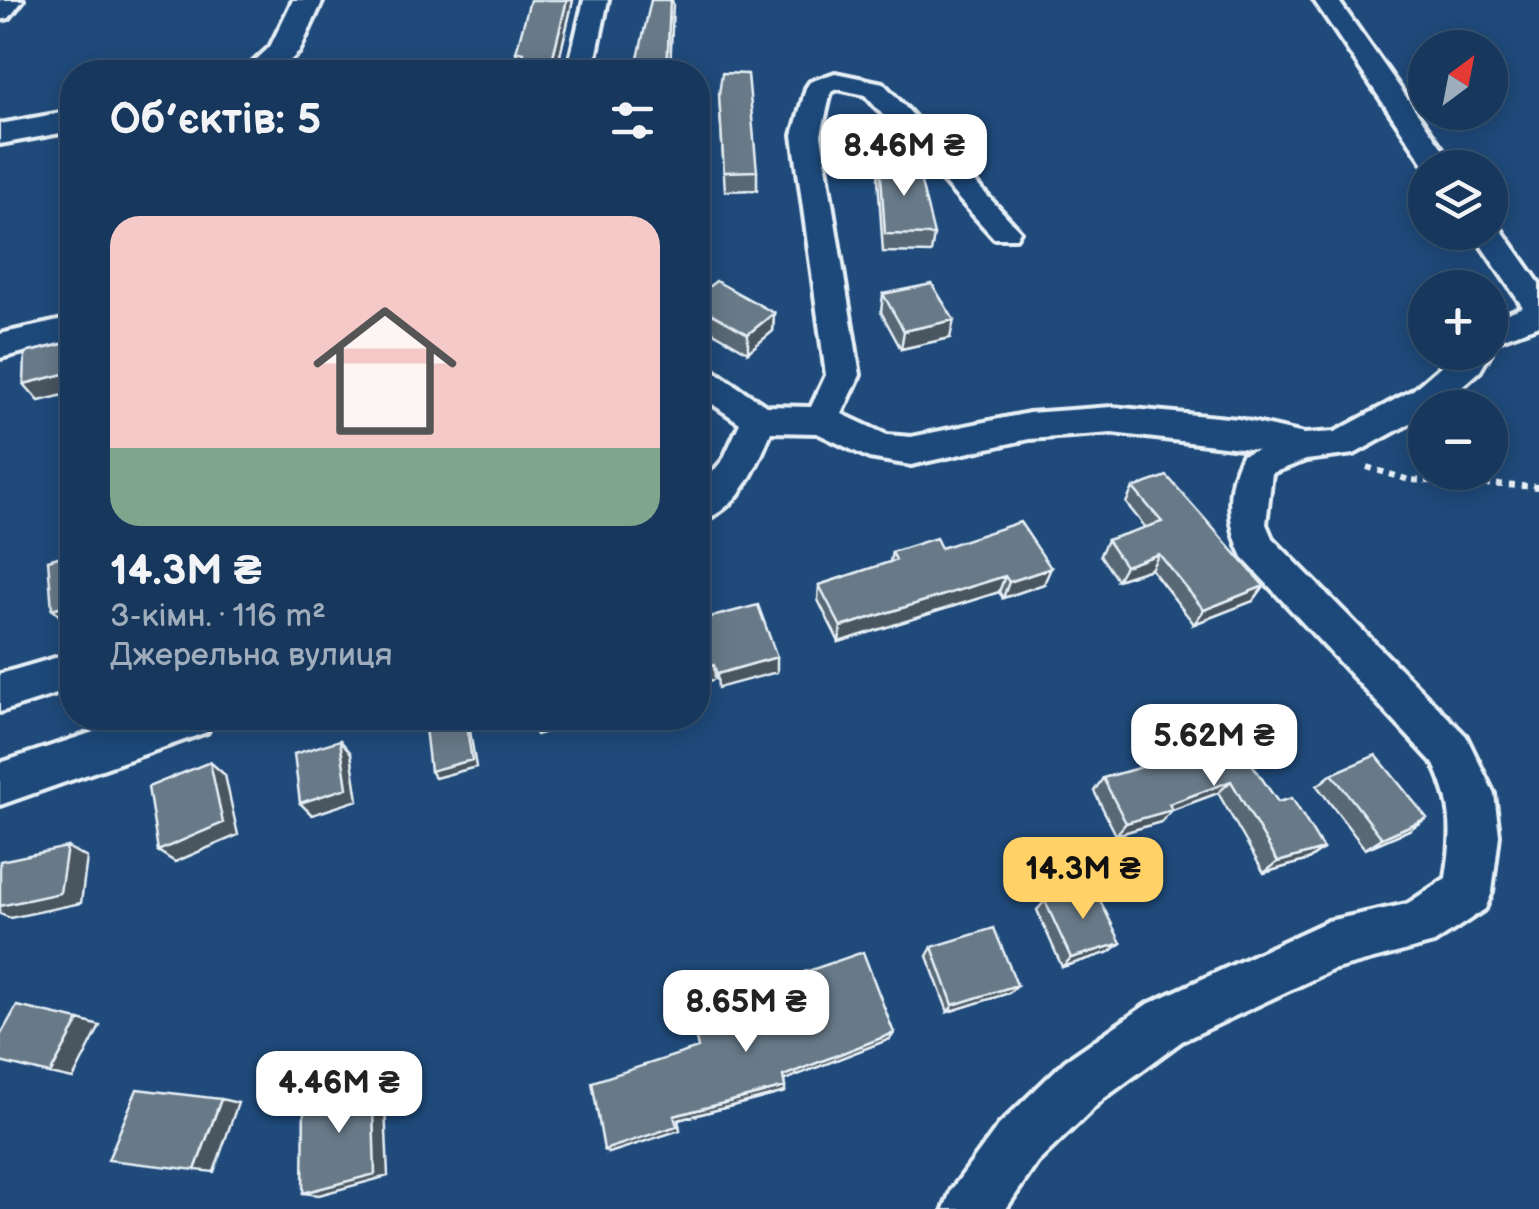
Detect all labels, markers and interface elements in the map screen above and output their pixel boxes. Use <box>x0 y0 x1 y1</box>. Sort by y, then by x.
north arrow <box>1408 30 1508 130</box>
map controls <box>1408 30 1508 490</box>
icon: filters <box>605 93 660 148</box>
text: Об’єктів: 5 <box>110 95 321 146</box>
pin: 8.46M ₴ <box>812 114 996 199</box>
text: 8.46M ₴ <box>843 127 965 166</box>
button: layers <box>1408 150 1508 250</box>
button: + <box>1408 270 1508 370</box>
icon: home <box>295 281 475 461</box>
button: − <box>1408 390 1508 490</box>
text: 14.3M ₴ <box>110 546 262 597</box>
text: 3-кімн. · 116 m² <box>110 597 326 636</box>
text: Джерельна вулиця <box>110 636 392 675</box>
pin: 5.62M ₴ <box>1122 704 1306 789</box>
text: 5.62M ₴ <box>1153 717 1275 756</box>
pin: 14.3M ₴ <box>991 837 1175 922</box>
text: 14.3M ₴ <box>1025 850 1141 889</box>
pin: 8.65M ₴ <box>654 970 838 1055</box>
text: 8.65M ₴ <box>685 983 807 1022</box>
pin: 4.46M ₴ <box>247 1051 431 1136</box>
text: 4.46M ₴ <box>278 1064 400 1103</box>

